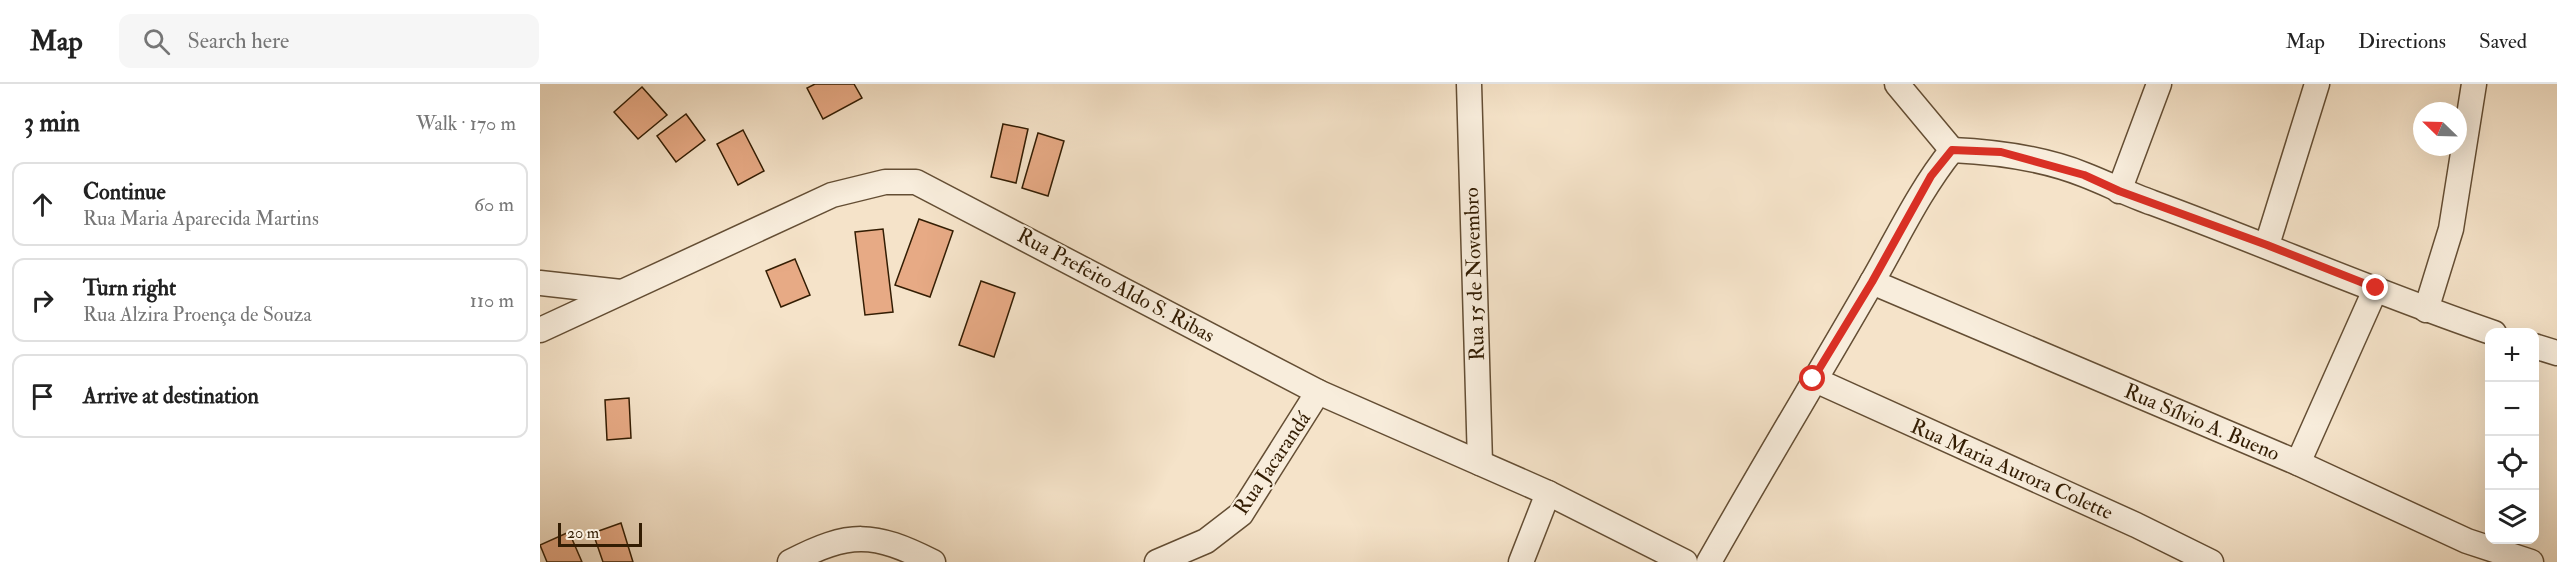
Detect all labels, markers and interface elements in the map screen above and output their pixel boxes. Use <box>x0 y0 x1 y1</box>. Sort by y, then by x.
search box <box>119 14 539 68</box>
text: Map <box>30 24 83 59</box>
icon: search <box>140 25 173 58</box>
text: Search here <box>188 27 289 55</box>
text: Map <box>2285 28 2325 55</box>
text: Directions <box>2358 28 2446 55</box>
text: Saved <box>2479 28 2527 55</box>
north arrow <box>2413 102 2467 156</box>
text: 3 min <box>24 107 80 139</box>
text: Walk · 170 m <box>416 111 516 136</box>
text: Continue <box>83 178 166 206</box>
street label: Rua 15 de Novembro <box>1458 187 1491 361</box>
icon: ahead <box>26 188 59 221</box>
text: 60 m <box>474 192 514 217</box>
text: Rua Maria Aparecida Martins <box>83 206 319 231</box>
street label: Rua Prefeito Aldo S. Ribas <box>1012 222 1219 349</box>
text: Turn right <box>83 274 176 302</box>
route end <box>2362 274 2388 300</box>
icon: right <box>26 284 59 317</box>
text: 110 m <box>470 288 514 313</box>
text: Rua Alzira Proença de Souza <box>83 302 312 327</box>
map controls <box>2485 328 2539 544</box>
button: + <box>2485 328 2539 382</box>
route start <box>1799 365 1825 391</box>
street label: Rua Sílvio A. Bueno <box>2120 378 2284 467</box>
icon: arrive <box>26 380 59 413</box>
text: Arrive at destination <box>83 382 259 410</box>
button: − <box>2485 382 2539 436</box>
street label: Rua Jacarandá <box>1228 406 1317 520</box>
street label: Rua Maria Aurora Colette <box>1906 413 2117 526</box>
button: locate <box>2485 436 2539 490</box>
button: layers <box>2485 490 2539 544</box>
scale bar <box>558 520 642 548</box>
text: 20 m <box>567 523 599 543</box>

